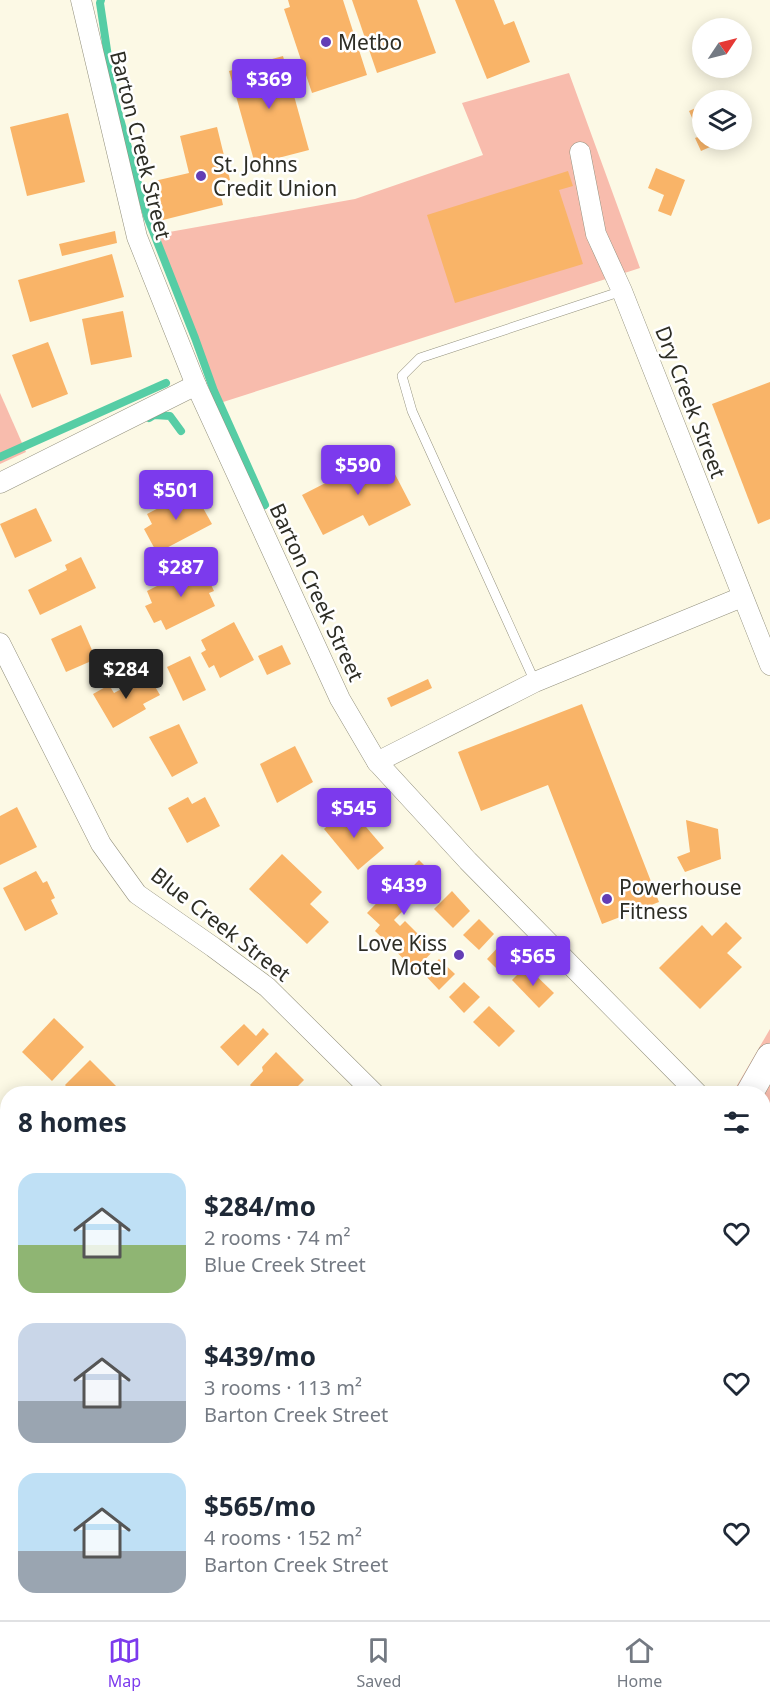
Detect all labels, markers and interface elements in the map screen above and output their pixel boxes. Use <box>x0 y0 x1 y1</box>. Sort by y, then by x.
north arrow <box>692 18 752 78</box>
map controls <box>692 18 752 150</box>
place label: Metbo <box>338 28 402 56</box>
marker: Metbo <box>319 35 333 49</box>
street label: Barton Creek Street <box>104 48 178 243</box>
pin: $369 <box>233 59 305 110</box>
text: $369 <box>246 65 292 92</box>
button: layers <box>692 90 752 150</box>
place label: St. Johns Credit Union <box>213 150 337 202</box>
marker: St. Johns Credit Union <box>194 169 208 183</box>
street label: Dry Creek Street <box>649 322 733 482</box>
pin: $590 <box>322 445 394 496</box>
text: $590 <box>335 451 381 478</box>
pin: $501 <box>140 470 212 521</box>
text: $501 <box>153 476 199 503</box>
street label: Barton Creek Street <box>263 498 371 686</box>
pin: $287 <box>145 547 217 598</box>
text: $287 <box>158 553 204 580</box>
pin: $284 <box>90 649 162 700</box>
text: $284 <box>103 655 149 682</box>
pin: $545 <box>318 788 390 839</box>
text: $545 <box>331 794 377 821</box>
street label: Blue Creek Street <box>145 861 297 988</box>
pin: $439 <box>368 865 440 916</box>
text: $439 <box>381 871 427 898</box>
place label: Powerhouse Fitness <box>619 873 742 925</box>
marker: Powerhouse Fitness <box>600 892 614 906</box>
place label: Love Kiss Motel <box>357 929 447 981</box>
pin: $565 <box>497 936 569 987</box>
text: $565 <box>510 942 556 969</box>
marker: Love Kiss Motel <box>452 948 466 962</box>
text: 8 homes <box>18 1104 127 1140</box>
icon: filters <box>720 1106 753 1139</box>
text: $284/mo <box>204 1188 316 1224</box>
icon: home <box>66 1197 138 1269</box>
icon: heart <box>720 1217 753 1250</box>
text: 2 rooms · 74 m² <box>204 1224 351 1251</box>
text: Blue Creek Street <box>204 1251 366 1278</box>
text: $439/mo <box>204 1338 316 1374</box>
icon: home <box>66 1347 138 1419</box>
icon: heart <box>720 1367 753 1400</box>
text: 3 rooms · 113 m² <box>204 1374 362 1401</box>
text: Barton Creek Street <box>204 1401 388 1428</box>
text: $565/mo <box>204 1488 316 1524</box>
icon: home <box>66 1497 138 1569</box>
icon: heart <box>720 1517 753 1550</box>
text: 4 rooms · 152 m² <box>204 1524 362 1551</box>
text: Barton Creek Street <box>204 1551 388 1578</box>
tab: Map <box>108 1634 141 1692</box>
tab: Saved <box>357 1634 401 1692</box>
tab: Home <box>617 1634 662 1692</box>

